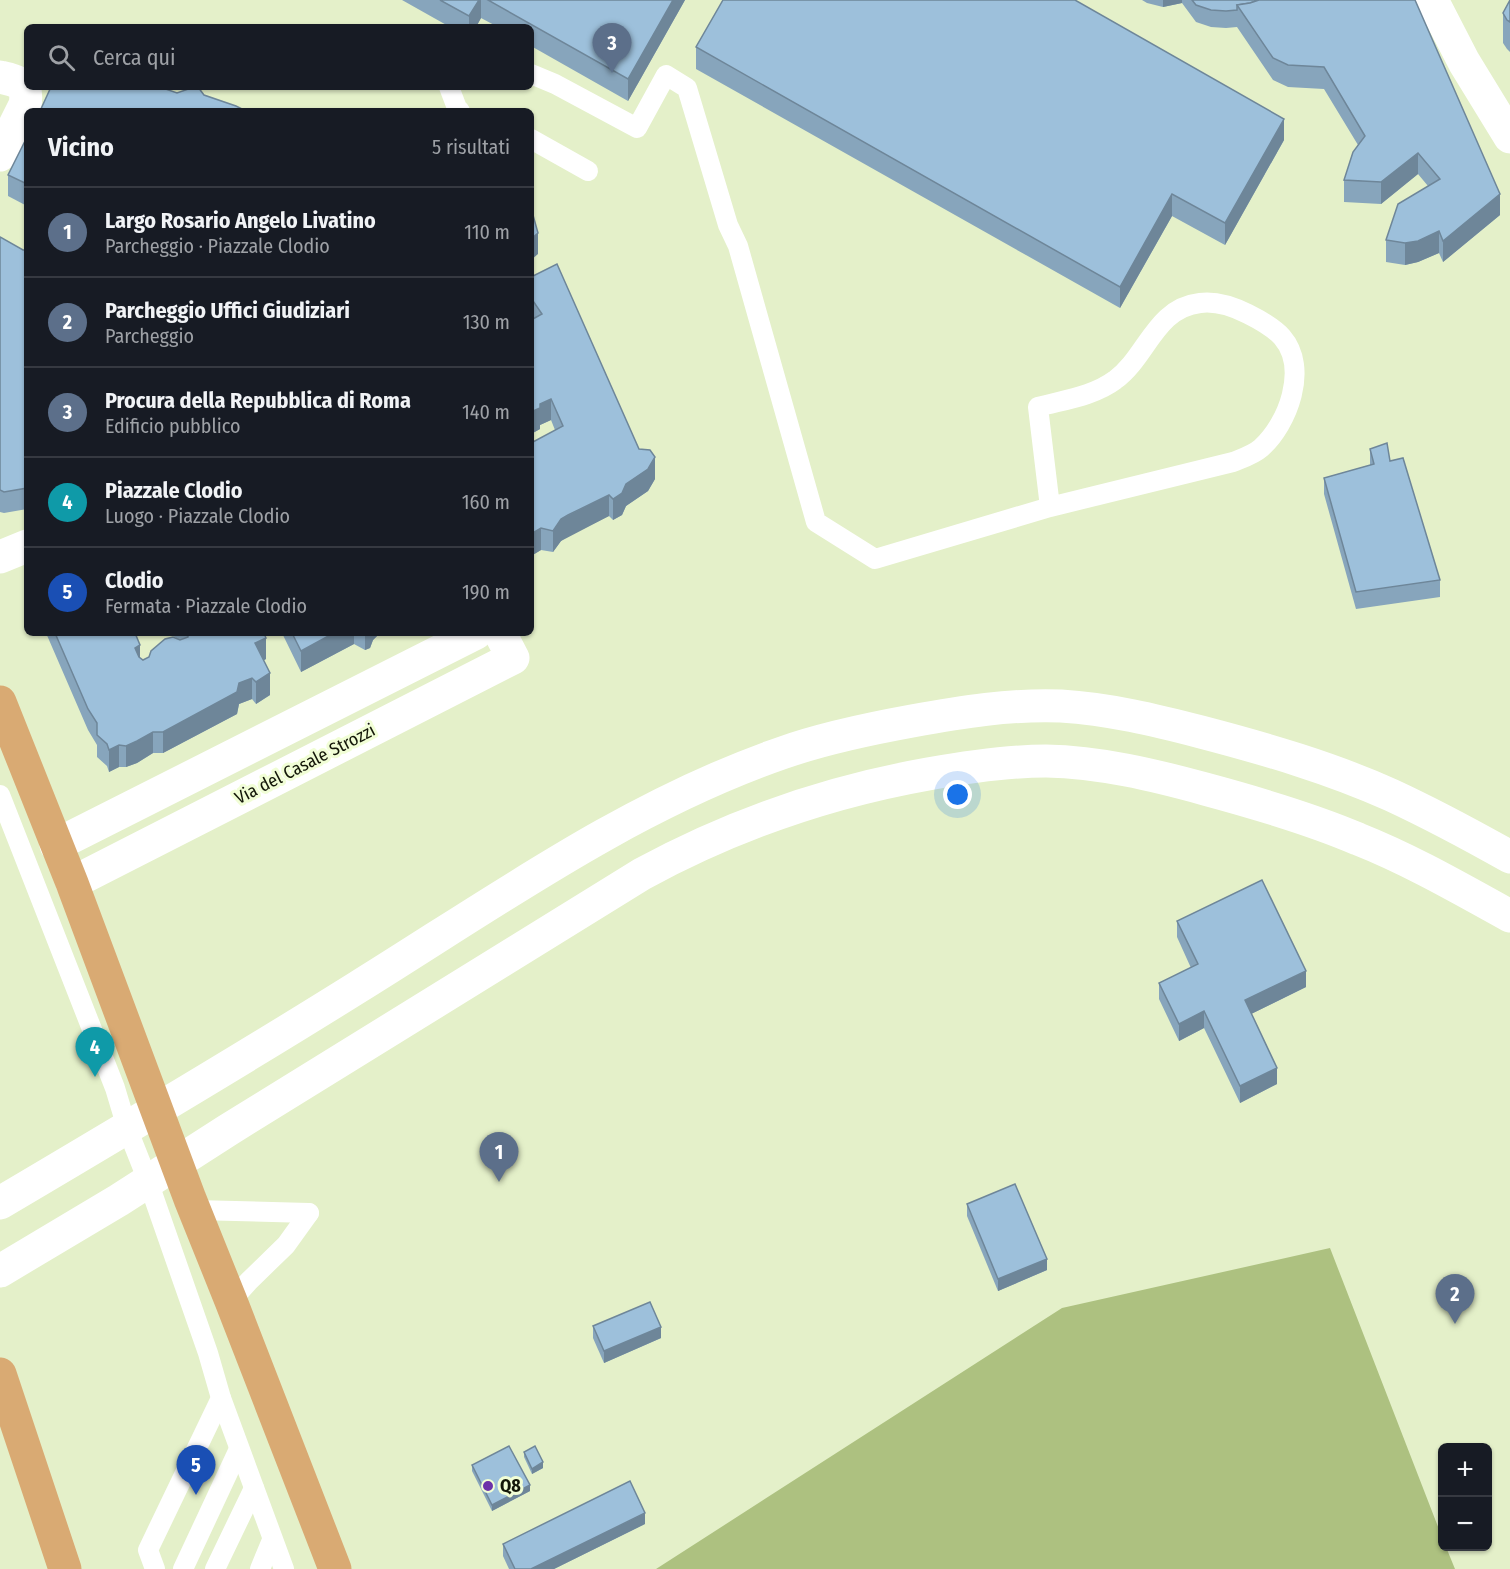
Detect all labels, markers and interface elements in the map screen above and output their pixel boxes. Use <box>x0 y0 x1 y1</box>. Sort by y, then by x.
pin: 3 <box>592 23 632 73</box>
search box <box>24 24 534 90</box>
icon: search <box>45 41 78 74</box>
text: Cerca qui <box>93 44 176 71</box>
text: Vicino <box>48 132 114 163</box>
text: 5 risultati <box>432 135 510 159</box>
text: Largo Rosario Angelo Livatino <box>105 207 376 234</box>
text: 1 <box>63 220 72 244</box>
text: 110 m <box>464 220 510 244</box>
text: Parcheggio · Piazzale Clodio <box>105 234 330 258</box>
text: Parcheggio Uffici Giudiziari <box>105 297 350 324</box>
text: 2 <box>63 310 72 334</box>
text: 130 m <box>463 310 510 334</box>
text: Parcheggio <box>105 324 194 348</box>
text: Procura della Repubblica di Roma <box>105 387 411 414</box>
text: 3 <box>63 400 72 424</box>
text: 140 m <box>462 400 510 424</box>
text: Edificio pubblico <box>105 414 240 438</box>
text: Piazzale Clodio <box>105 477 243 504</box>
text: 4 <box>62 490 73 514</box>
text: 160 m <box>462 490 510 514</box>
text: Luogo · Piazzale Clodio <box>105 504 290 528</box>
text: Clodio <box>105 567 163 594</box>
text: 5 <box>63 580 72 604</box>
text: 190 m <box>462 580 510 604</box>
text: Fermata · Piazzale Clodio <box>105 594 307 618</box>
street label: Via del Casale Strozzi <box>231 719 379 809</box>
your location <box>943 780 972 809</box>
pin: 4 <box>76 1028 115 1077</box>
pin: 1 <box>480 1132 518 1182</box>
pin: 2 <box>1436 1274 1474 1324</box>
map controls <box>1438 1443 1492 1551</box>
button: + <box>1438 1443 1492 1497</box>
pin: 5 <box>176 1446 216 1495</box>
place label: Q8 <box>500 1475 521 1497</box>
marker: Q8 <box>481 1479 495 1493</box>
button: − <box>1438 1497 1492 1551</box>

